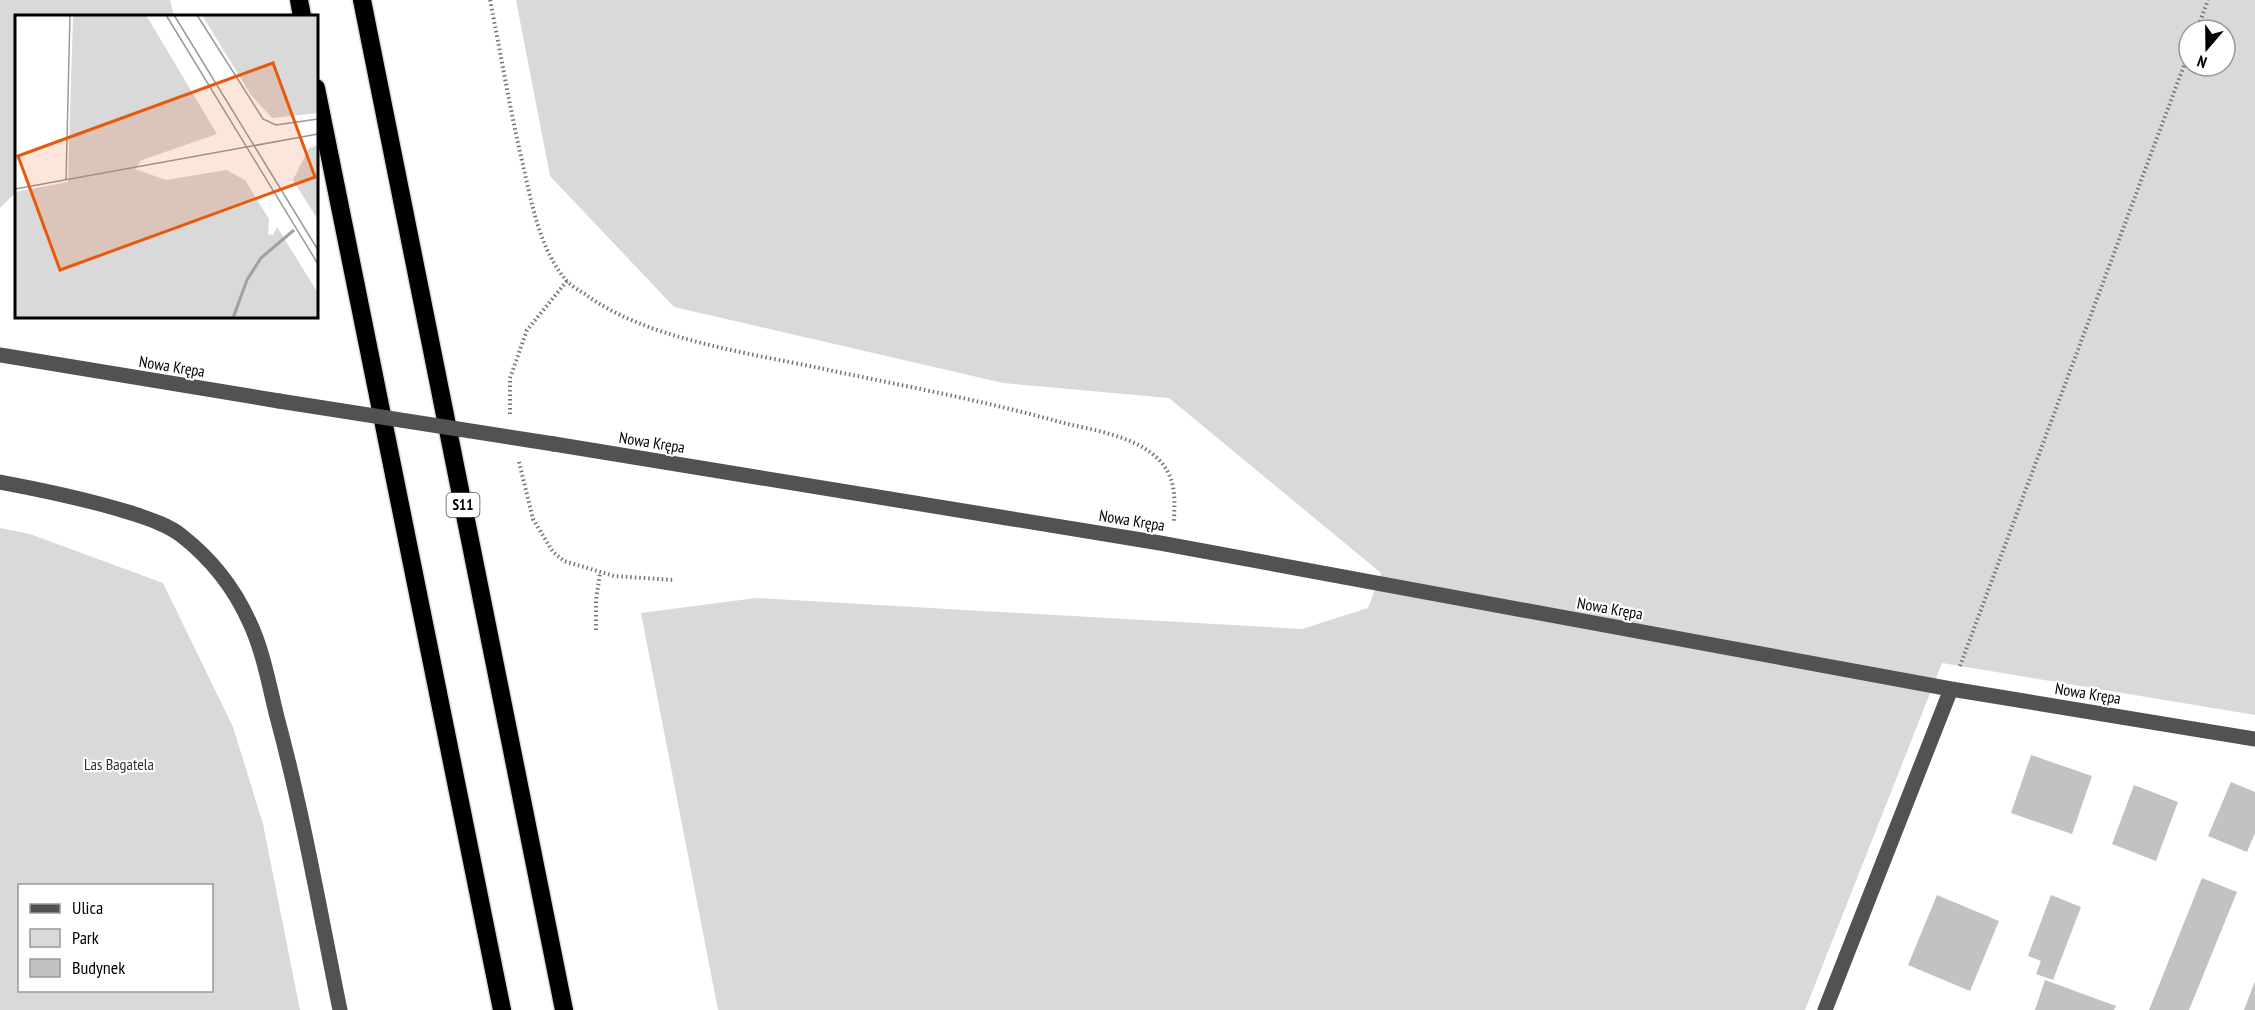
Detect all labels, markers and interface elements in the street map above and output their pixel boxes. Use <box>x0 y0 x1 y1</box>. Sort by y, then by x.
inset map <box>15 15 318 318</box>
north arrow <box>2177 18 2237 78</box>
text: N <box>2194 51 2209 73</box>
street label: Nowa Krępa <box>138 351 206 381</box>
street label: Nowa Krępa <box>618 427 686 457</box>
road number: S11 <box>446 493 480 517</box>
street label: Nowa Krępa <box>1098 505 1166 535</box>
street label: Nowa Krępa <box>1576 592 1644 624</box>
street label: Nowa Krępa <box>2054 678 2122 708</box>
park label: Las Bagatela <box>84 754 154 774</box>
legend <box>18 884 213 992</box>
text: Ulica <box>72 896 103 919</box>
text: Park <box>72 926 99 949</box>
text: Budynek <box>72 956 125 979</box>

